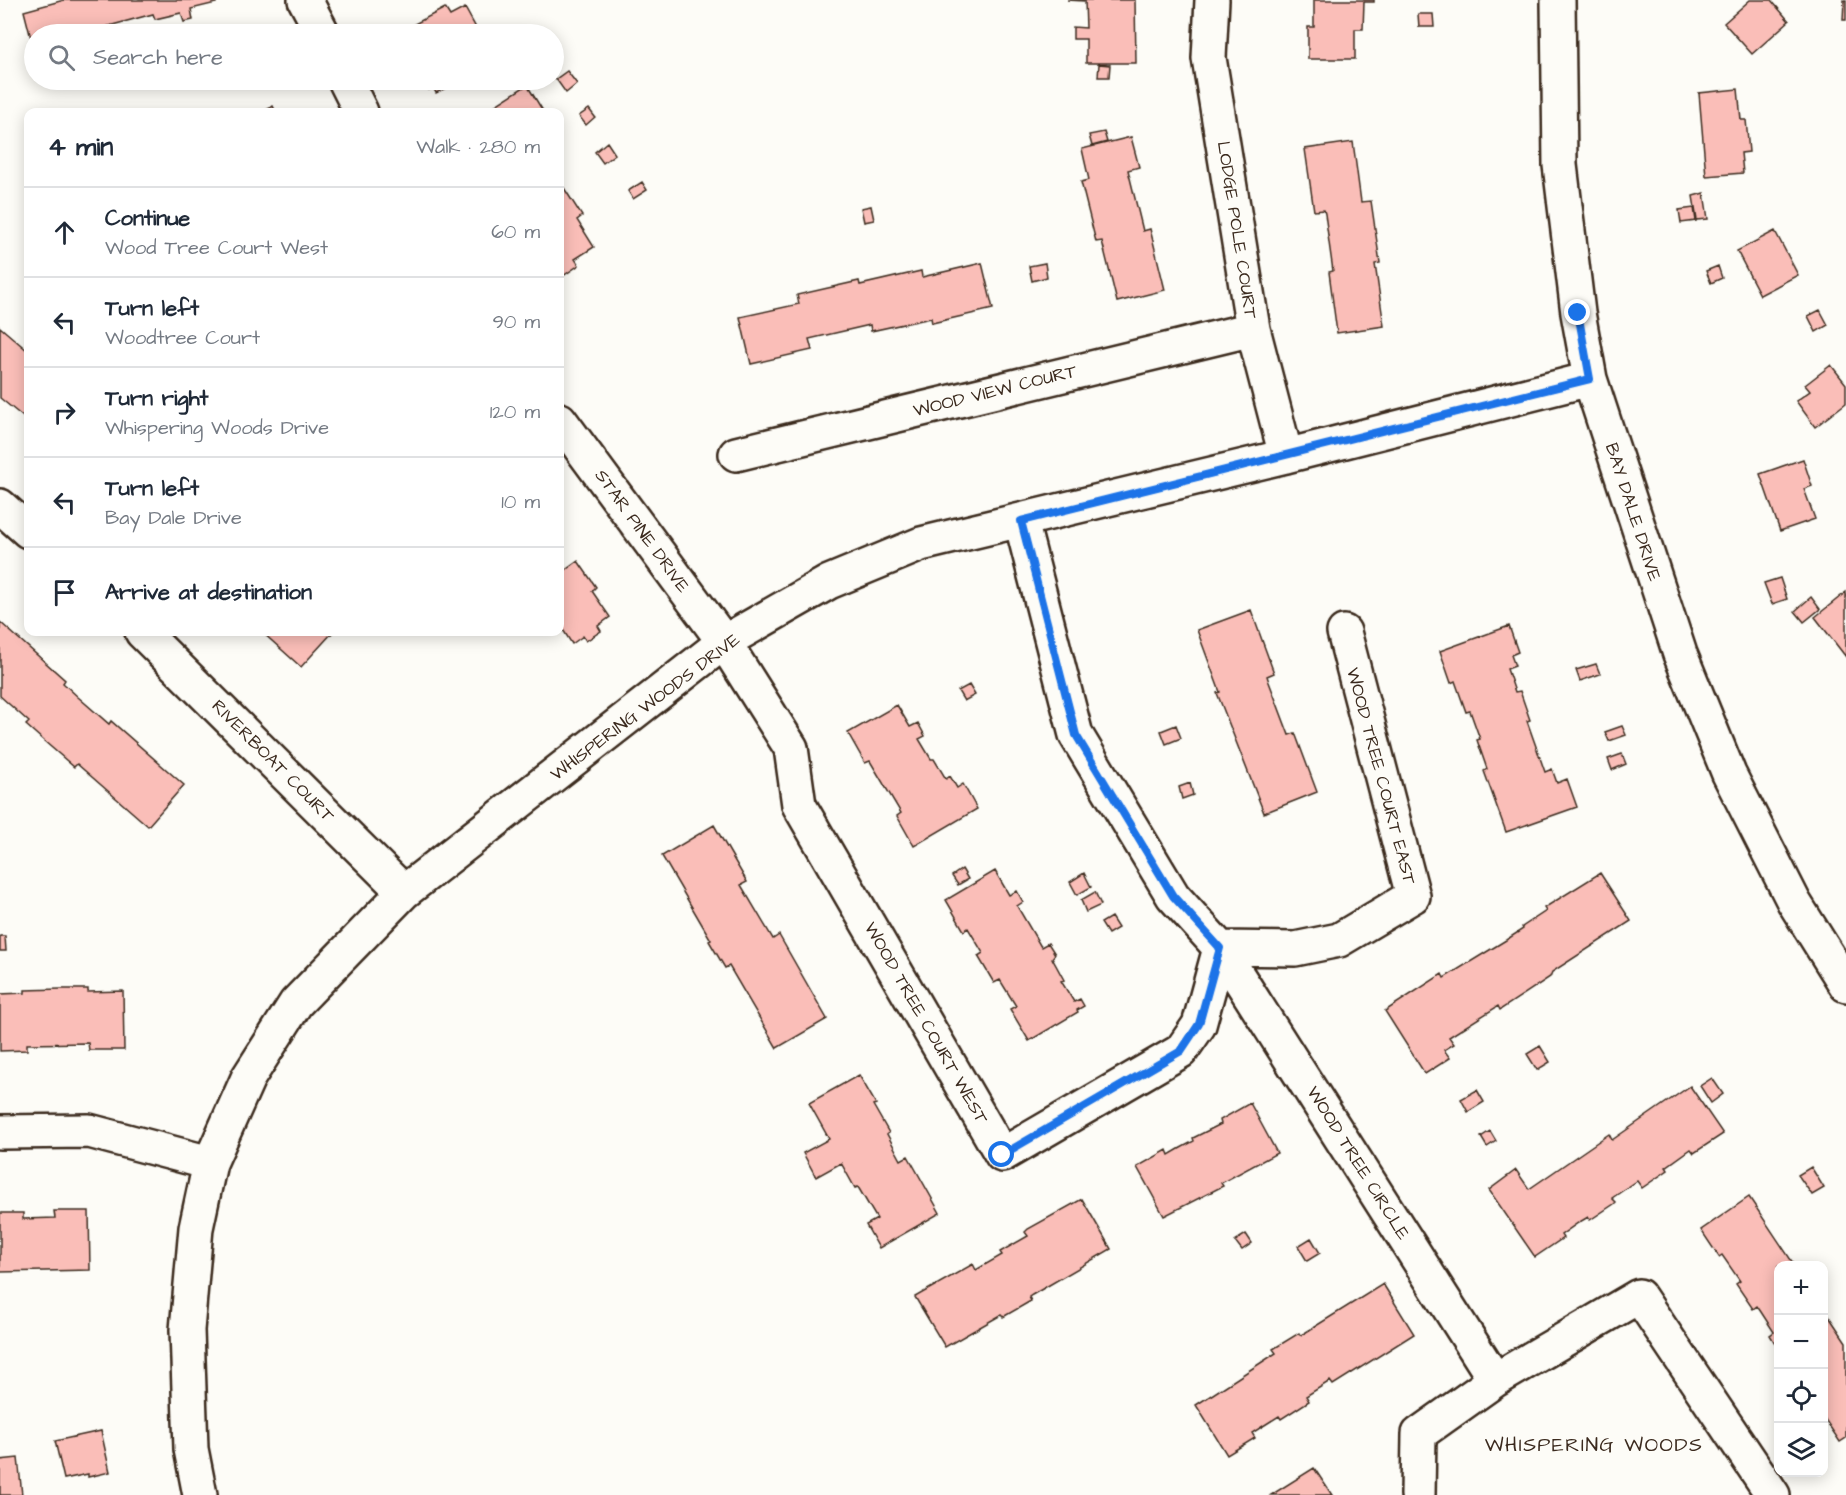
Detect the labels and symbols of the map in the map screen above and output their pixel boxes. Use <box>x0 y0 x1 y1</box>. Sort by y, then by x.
street label: LODGE POLE COURT <box>1211 139 1263 321</box>
route end <box>1564 299 1590 325</box>
street label: WOOD VIEW COURT <box>911 358 1080 423</box>
street label: BAY DALE DRIVE <box>1599 440 1667 585</box>
street label: STAR PINE DRIVE <box>589 464 695 598</box>
street label: WHISPERING WOODS DRIVE <box>545 627 745 787</box>
street label: WOOD TREE COURT EAST <box>1340 665 1422 888</box>
street label: RIVERBOAT COURT <box>206 694 340 828</box>
street label: WOOD TREE COURT WEST <box>858 918 994 1129</box>
street label: WOOD TREE CIRCLE <box>1301 1081 1416 1245</box>
route start <box>988 1141 1014 1167</box>
district label: WHISPERING WOODS <box>1485 1431 1703 1459</box>

